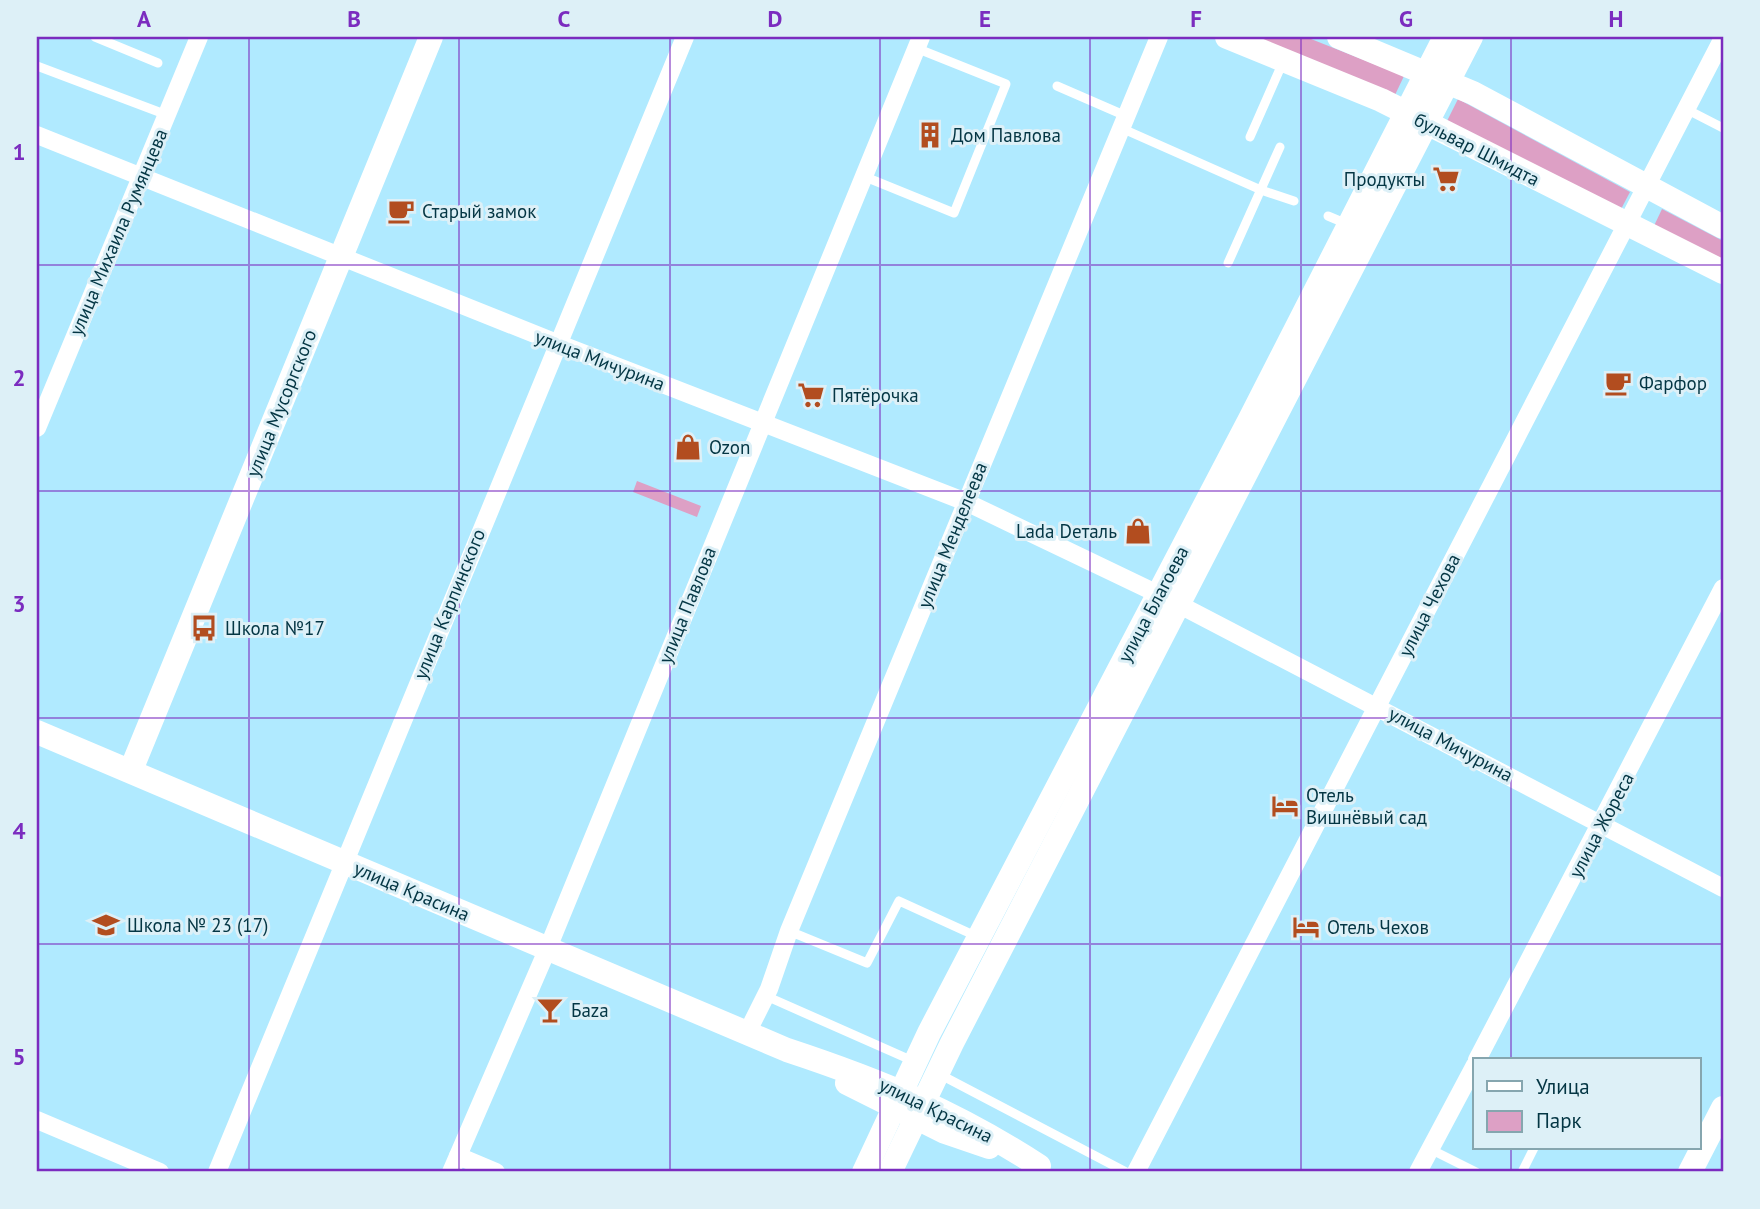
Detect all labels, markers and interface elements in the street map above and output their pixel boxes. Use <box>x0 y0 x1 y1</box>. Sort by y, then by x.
text: A <box>137 4 151 33</box>
text: B <box>347 4 361 33</box>
text: C <box>558 4 571 33</box>
text: D <box>768 4 782 33</box>
text: E <box>979 4 991 33</box>
text: F <box>1190 4 1202 33</box>
text: G <box>1399 4 1413 33</box>
text: H <box>1609 4 1623 33</box>
street label: бульвар Шмидта <box>1410 107 1544 191</box>
building icon: Дом Павлова <box>915 120 945 150</box>
place label: Дом Павлова <box>951 123 1061 147</box>
street label: улица Михаила Румянцева <box>63 125 173 339</box>
text: 1 <box>12 137 26 166</box>
supermarket icon: Продукты <box>1431 164 1461 194</box>
place label: Продукты <box>1344 167 1425 191</box>
cafe icon: Старый замок <box>386 196 416 226</box>
place label: Старый замок <box>422 199 536 223</box>
street label: улица Мичурина <box>532 324 668 396</box>
street label: улица Мусоргского <box>240 326 322 480</box>
text: 2 <box>12 363 26 392</box>
cafe icon: Фарфор <box>1603 368 1633 398</box>
place label: Фарфор <box>1639 371 1707 395</box>
supermarket icon: Пятёрочка <box>796 380 826 410</box>
place label: Пятёрочка <box>832 383 919 407</box>
shop icon: Ozon <box>673 432 703 462</box>
place label: Ozon <box>709 435 750 459</box>
street label: улица Менделеева <box>912 458 992 612</box>
shop icon: Lada Dеталь <box>1123 516 1153 546</box>
place label: Lada Dеталь <box>1016 519 1117 543</box>
street label: улица Карпинского <box>408 525 490 683</box>
street label: улица Благоева <box>1112 542 1194 666</box>
street label: улица Павлова <box>653 543 721 667</box>
street label: улица Чехова <box>1393 549 1465 661</box>
text: 3 <box>12 589 26 618</box>
bus stop icon: Школа №17 <box>189 613 219 643</box>
place label: Школа №17 <box>225 616 325 640</box>
street label: улица Мичурина <box>1385 701 1517 787</box>
street label: улица Жореса <box>1563 768 1639 882</box>
place label: Отель Вишнёвый сад <box>1306 783 1427 829</box>
hotel icon: Отель Вишнёвый сад <box>1270 791 1300 821</box>
text: 4 <box>12 816 26 845</box>
street label: улица Красина <box>351 856 473 926</box>
school or university icon: Школа № 23 (17) <box>91 910 121 940</box>
hotel icon: Отель Чехов <box>1291 912 1321 942</box>
place label: Школа № 23 (17) <box>127 913 268 937</box>
place label: Отель Чехов <box>1327 915 1429 939</box>
bar icon: Баza <box>535 995 565 1025</box>
place label: Баza <box>571 998 609 1022</box>
text: 5 <box>12 1042 26 1071</box>
legend <box>1473 1058 1700 1150</box>
street label: улица Красина <box>875 1072 997 1148</box>
text: Улица <box>1536 1073 1590 1100</box>
text: Парк <box>1536 1107 1582 1134</box>

